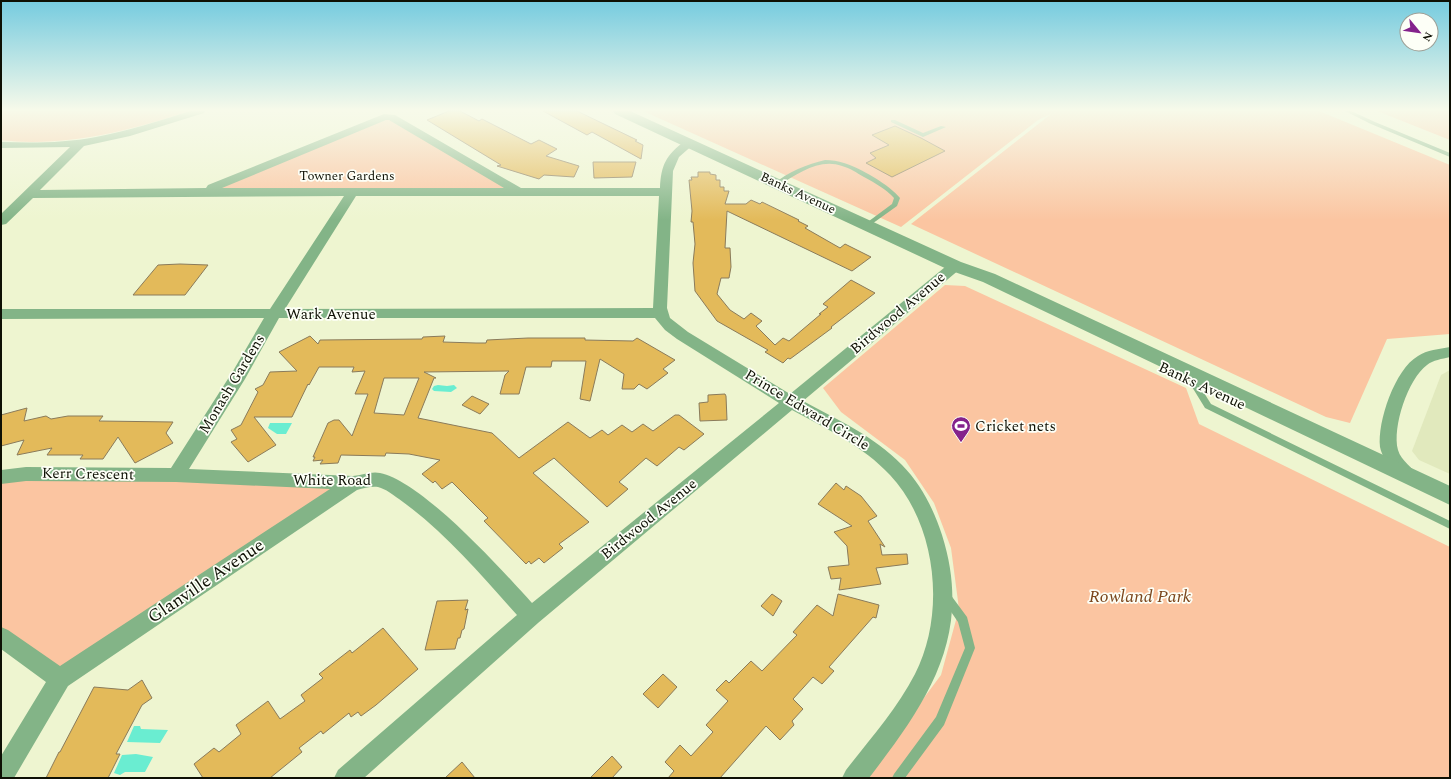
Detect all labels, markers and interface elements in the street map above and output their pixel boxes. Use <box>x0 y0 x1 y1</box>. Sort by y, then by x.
north arrow <box>1399 12 1439 52</box>
text: N <box>1418 29 1437 45</box>
street label: Towner Gardens <box>299 166 395 186</box>
street label: Banks Avenue <box>757 167 839 219</box>
street label: Birdwood Avenue <box>845 266 951 360</box>
street label: Wark Avenue <box>286 303 376 326</box>
street label: Monash Gardens <box>193 330 271 438</box>
street label: Banks Avenue <box>1155 356 1249 416</box>
street label: Prince Edward Circle <box>740 364 874 456</box>
sports icon: Cricket nets <box>950 415 972 443</box>
place label: Cricket nets <box>975 415 1056 438</box>
street label: Kerr Crescent <box>42 462 134 486</box>
street label: White Road <box>293 469 371 492</box>
street label: Birdwood Avenue <box>596 473 702 565</box>
street label: Glanville Avenue <box>142 532 270 630</box>
park label: Rowland Park <box>1089 583 1192 610</box>

